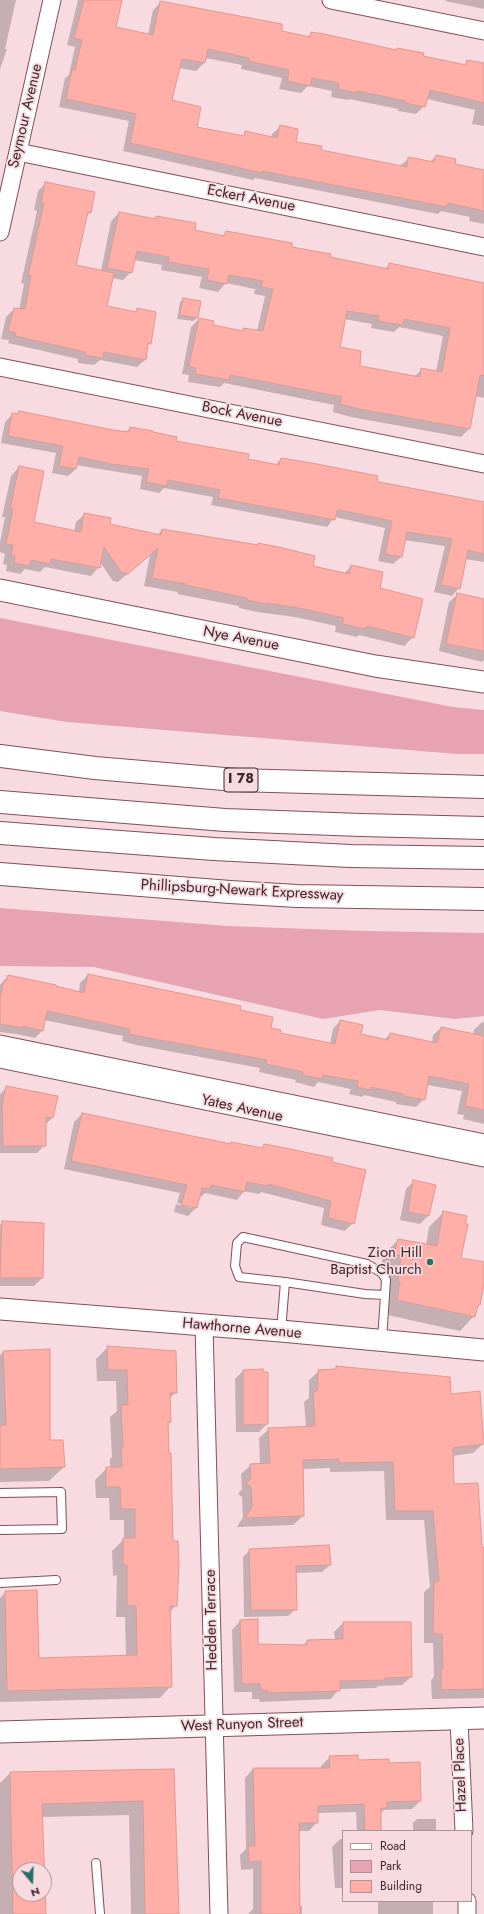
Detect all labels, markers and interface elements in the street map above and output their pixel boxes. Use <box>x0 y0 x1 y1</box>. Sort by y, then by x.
street label: Seymour Avenue <box>5 62 47 170</box>
street label: Eckert Avenue <box>205 182 297 216</box>
street label: Bock Avenue <box>200 398 284 432</box>
street label: Nye Avenue <box>202 623 280 655</box>
road number: I 78 <box>224 768 258 792</box>
street label: Phillipsburg-Newark Expressway <box>140 877 344 905</box>
street label: Yates Avenue <box>200 1092 284 1126</box>
place label: Zion Hill Baptist Church <box>330 1244 422 1279</box>
marker: Zion Hill Baptist Church <box>425 1257 435 1267</box>
street label: Hawthorne Avenue <box>182 1315 302 1343</box>
street label: Hedden Terrace <box>202 1569 222 1671</box>
street label: West Runyon Street <box>181 1714 303 1736</box>
street label: Hazel Place <box>451 1738 471 1812</box>
legend <box>342 1830 472 1902</box>
text: Road <box>380 1837 406 1855</box>
text: Park <box>380 1857 401 1875</box>
north arrow <box>12 1862 52 1902</box>
text: Building <box>380 1877 422 1895</box>
text: N <box>29 1883 42 1901</box>

